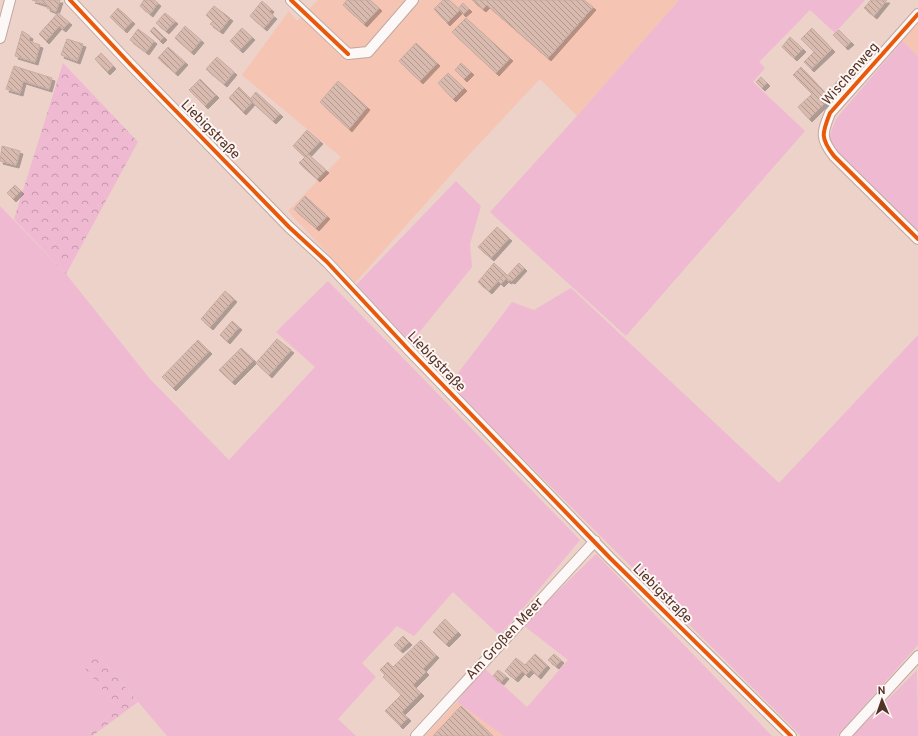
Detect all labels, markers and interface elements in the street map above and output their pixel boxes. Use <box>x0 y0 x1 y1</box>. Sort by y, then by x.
street label: Wischenweg <box>819 39 883 109</box>
street label: Liebigstraße <box>177 97 243 163</box>
street label: Liebigstraße <box>403 328 469 396</box>
street label: Liebigstraße <box>629 561 695 627</box>
street label: Am Großen Meer <box>463 594 548 684</box>
north arrow <box>862 680 902 720</box>
text: N <box>877 684 886 698</box>

